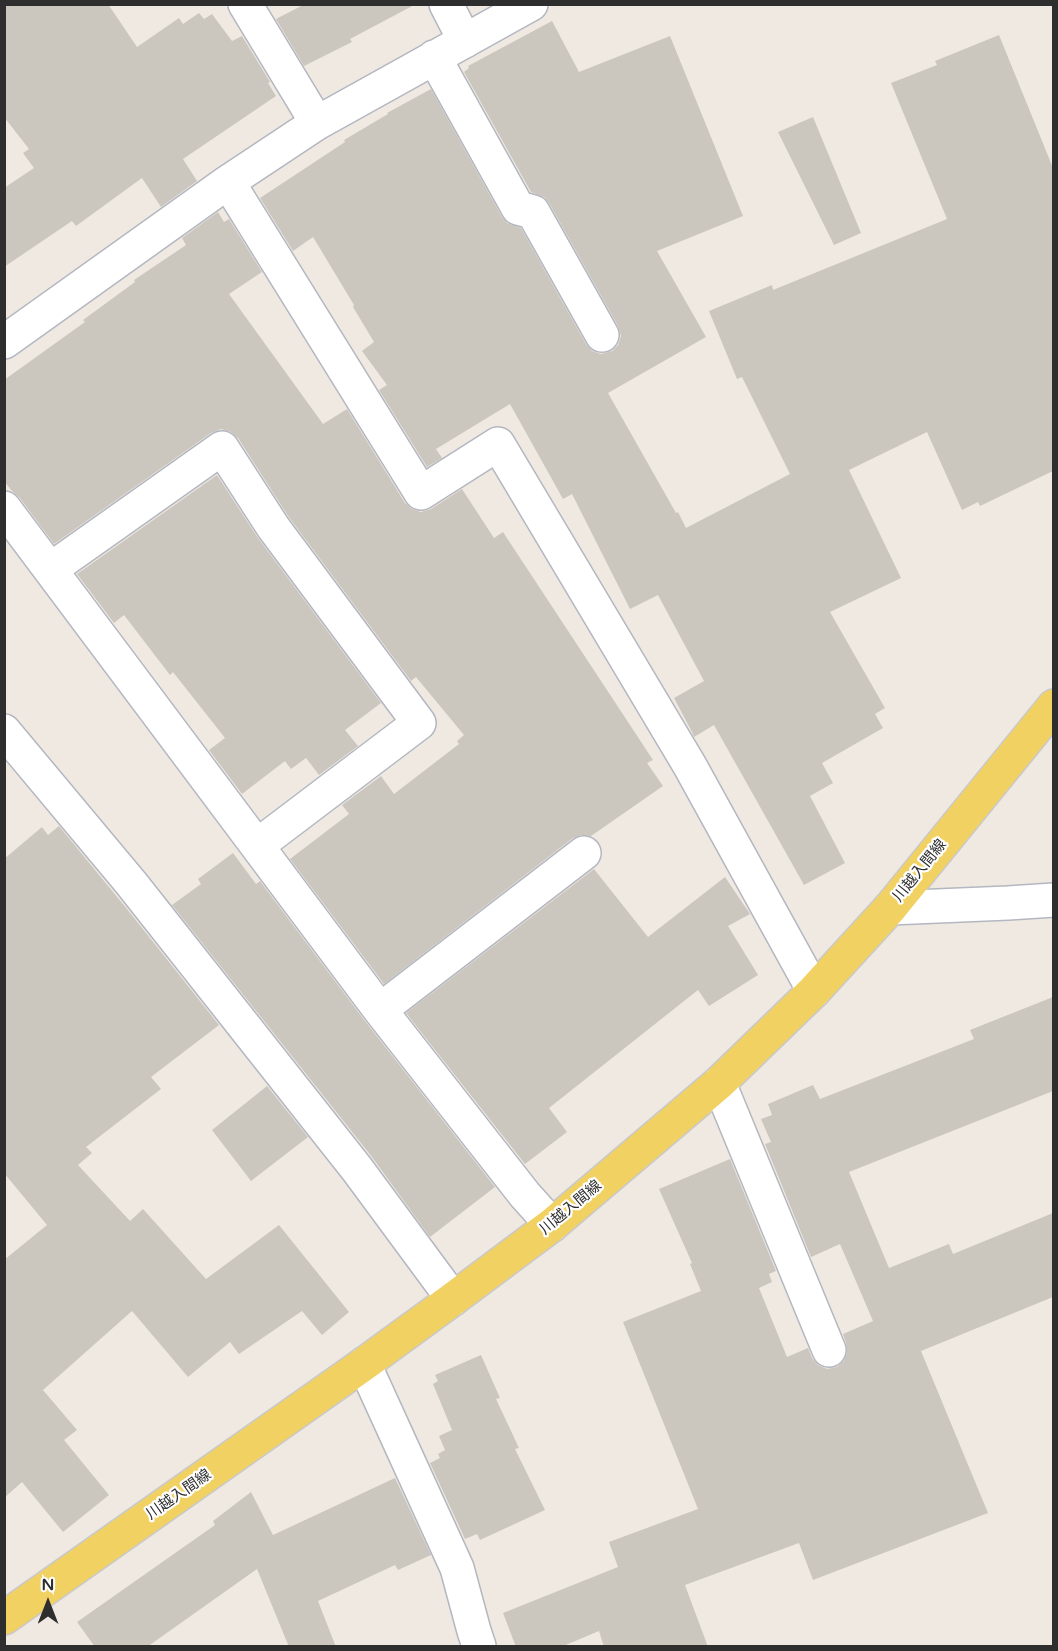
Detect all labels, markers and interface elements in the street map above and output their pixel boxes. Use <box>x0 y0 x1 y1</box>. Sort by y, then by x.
street label: 川越入間線 <box>889 836 951 906</box>
street label: 川越入間線 <box>536 1177 606 1239</box>
street label: 川越入間線 <box>143 1466 215 1524</box>
north arrow <box>18 1573 78 1633</box>
text: N <box>42 1575 54 1595</box>

